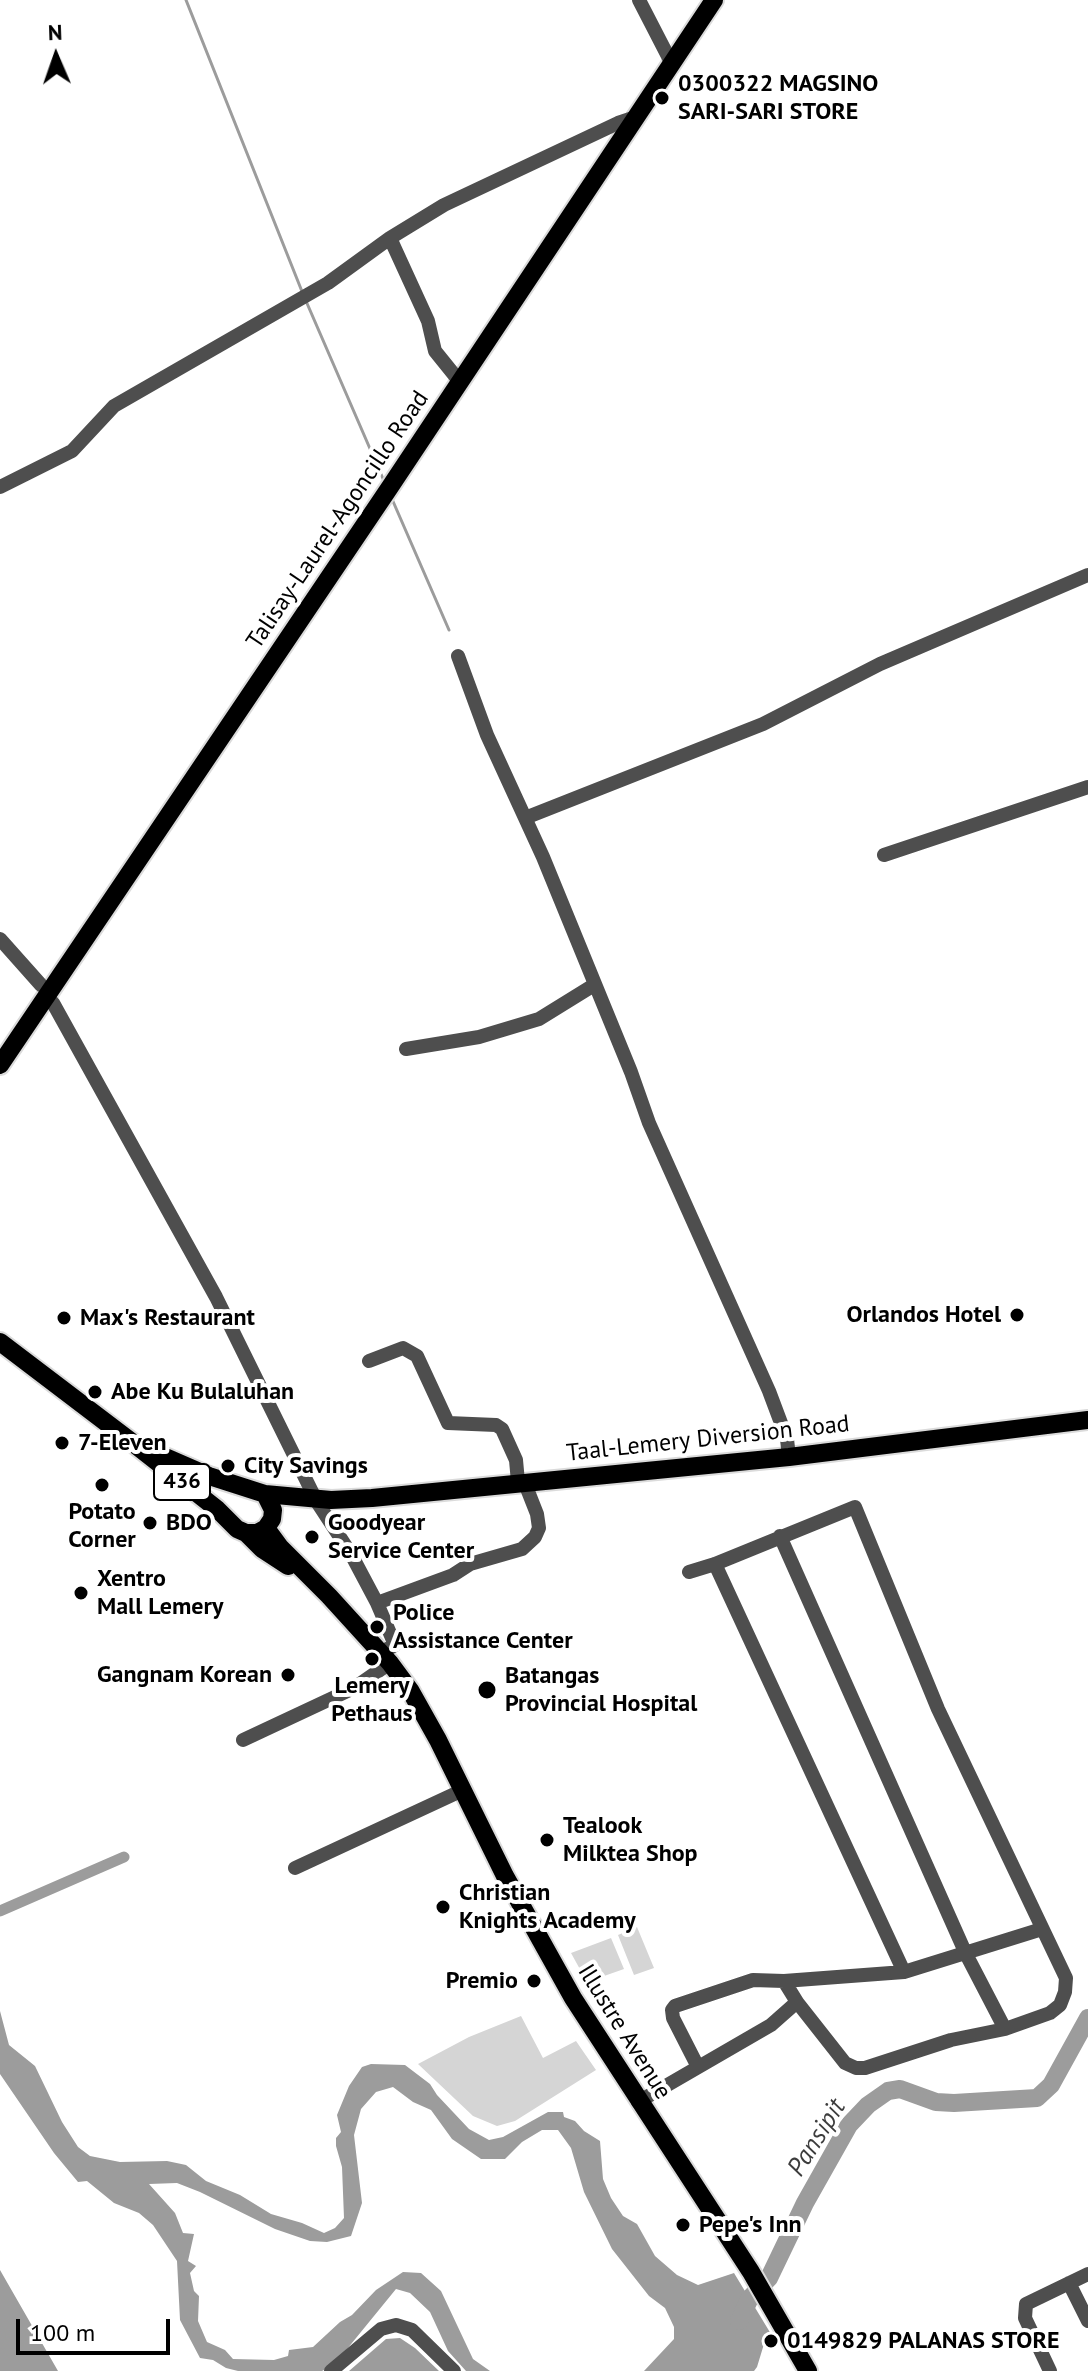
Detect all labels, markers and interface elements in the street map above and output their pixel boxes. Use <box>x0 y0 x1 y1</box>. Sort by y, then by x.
north arrow <box>16 16 96 96</box>
text: N <box>47 18 63 46</box>
place label: 0300322 MAGSINO SARI-SARI STORE <box>678 70 878 126</box>
marker: 0300322 MAGSINO SARI-SARI STORE <box>653 89 671 107</box>
street label: Talisay-Laurel-Agoncillo Road <box>241 386 435 654</box>
place label: Orlandos Hotel <box>846 1301 1001 1329</box>
place label: Max's Restaurant <box>80 1304 255 1332</box>
marker: Orlandos Hotel <box>1008 1306 1026 1324</box>
marker: Max's Restaurant <box>55 1309 73 1327</box>
place label: Abe Ku Bulaluhan <box>111 1378 294 1406</box>
marker: Abe Ku Bulaluhan <box>86 1383 104 1401</box>
street label: Taal-Lemery Diversion Road <box>565 1410 851 1468</box>
place label: 7-Eleven <box>78 1429 167 1457</box>
marker: 7-Eleven <box>53 1434 71 1452</box>
place label: City Savings <box>244 1452 368 1480</box>
marker: City Savings <box>219 1457 237 1475</box>
road number: 436 <box>154 1464 210 1500</box>
marker: Potato Corner <box>93 1476 111 1494</box>
place label: Potato Corner <box>68 1498 136 1554</box>
place label: BDO <box>166 1509 212 1537</box>
place label: Goodyear Service Center <box>328 1509 474 1565</box>
marker: BDO <box>141 1514 159 1532</box>
marker: Goodyear Service Center <box>303 1528 321 1546</box>
place label: Xentro Mall Lemery <box>97 1565 223 1621</box>
marker: Xentro Mall Lemery <box>72 1584 90 1602</box>
place label: Police Assistance Center <box>393 1599 573 1655</box>
marker: Police Assistance Center <box>368 1618 386 1636</box>
marker: Lemery Pethaus <box>363 1650 381 1668</box>
place label: Gangnam Korean <box>97 1661 272 1689</box>
place label: Batangas Provincial Hospital <box>505 1662 697 1718</box>
marker: Gangnam Korean <box>279 1666 297 1684</box>
place label: Lemery Pethaus <box>331 1672 413 1728</box>
marker: Batangas Provincial Hospital <box>476 1679 498 1701</box>
place label: Tealook Milktea Shop <box>563 1812 698 1868</box>
marker: Tealook Milktea Shop <box>538 1831 556 1849</box>
place label: Christian Knights Academy <box>459 1879 636 1935</box>
marker: Christian Knights Academy <box>434 1898 452 1916</box>
street label: Illustre Avenue <box>571 1959 677 2105</box>
place label: Premio <box>446 1967 518 1995</box>
marker: Premio <box>525 1972 543 1990</box>
water label: Pansipit <box>781 2094 853 2182</box>
place label: Pepe's Inn <box>699 2211 802 2239</box>
marker: Pepe's Inn <box>674 2216 692 2234</box>
scale bar <box>20 2303 174 2353</box>
text: 100 m <box>30 2317 95 2348</box>
place label: 0149829 PALANAS STORE <box>787 2327 1059 2355</box>
marker: 0149829 PALANAS STORE <box>762 2332 780 2350</box>

